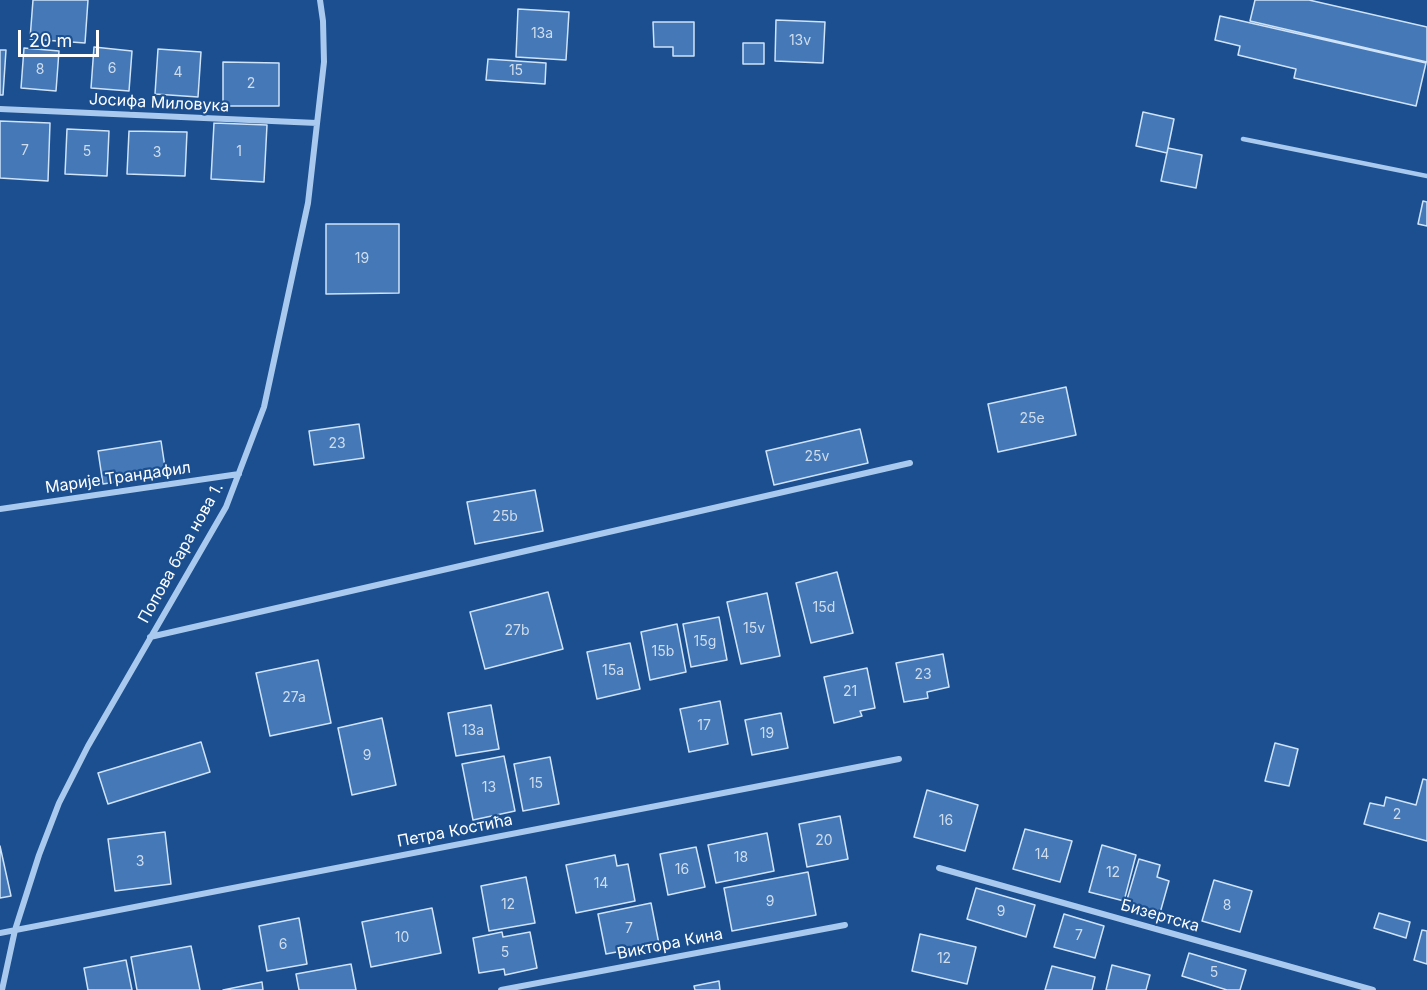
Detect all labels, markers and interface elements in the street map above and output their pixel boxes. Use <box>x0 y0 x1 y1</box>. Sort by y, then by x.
scale bar <box>21 18 102 56</box>
house number: 13a <box>531 26 553 42</box>
text: 20 m <box>29 30 72 51</box>
house number: 13v <box>789 33 811 49</box>
house number: 6 <box>108 61 116 77</box>
house number: 8 <box>36 62 44 78</box>
house number: 15 <box>509 63 523 79</box>
house number: 4 <box>173 65 183 81</box>
house number: 2 <box>247 76 255 92</box>
street label: Јосифа Миловука <box>88 90 230 116</box>
house number: 7 <box>21 143 29 159</box>
house number: 5 <box>83 144 91 160</box>
house number: 1 <box>236 144 242 160</box>
house number: 3 <box>153 145 161 161</box>
house number: 19 <box>355 251 369 267</box>
house number: 25e <box>1019 411 1045 427</box>
house number: 23 <box>328 436 346 452</box>
house number: 25v <box>805 449 829 465</box>
street label: Марије Трандафил <box>44 458 192 498</box>
street label: Попова бара нова 1. <box>134 479 228 627</box>
house number: 25b <box>492 509 518 525</box>
house number: 15d <box>813 600 835 616</box>
house number: 15v <box>743 621 765 637</box>
house number: 27b <box>504 623 530 639</box>
house number: 15g <box>694 634 716 650</box>
house number: 15b <box>652 644 674 660</box>
house number: 15a <box>602 663 624 679</box>
house number: 23 <box>914 667 932 683</box>
house number: 21 <box>843 684 857 700</box>
house number: 27a <box>282 690 306 706</box>
house number: 17 <box>697 718 711 734</box>
house number: 13a <box>462 723 484 739</box>
house number: 19 <box>760 726 774 742</box>
house number: 9 <box>363 748 371 764</box>
house number: 15 <box>529 776 543 792</box>
house number: 13 <box>482 780 496 796</box>
house number: 2 <box>1393 807 1401 823</box>
street label: Петра Костића <box>396 810 514 852</box>
house number: 16 <box>939 813 953 829</box>
house number: 20 <box>815 833 833 849</box>
house number: 14 <box>1035 847 1049 863</box>
house number: 18 <box>734 850 748 866</box>
house number: 3 <box>136 854 144 870</box>
house number: 16 <box>675 862 689 878</box>
house number: 12 <box>1106 865 1120 881</box>
house number: 14 <box>594 876 608 892</box>
house number: 9 <box>766 894 774 910</box>
street label: Бизертска <box>1119 896 1201 936</box>
house number: 12 <box>501 897 515 913</box>
house number: 8 <box>1223 898 1231 914</box>
house number: 9 <box>997 904 1005 920</box>
house number: 7 <box>625 921 633 937</box>
street label: Виктора Кина <box>615 924 725 964</box>
house number: 7 <box>1075 928 1083 944</box>
house number: 10 <box>395 930 409 946</box>
house number: 6 <box>279 937 287 953</box>
house number: 5 <box>501 945 509 961</box>
house number: 12 <box>937 951 951 967</box>
house number: 5 <box>1210 965 1218 981</box>

